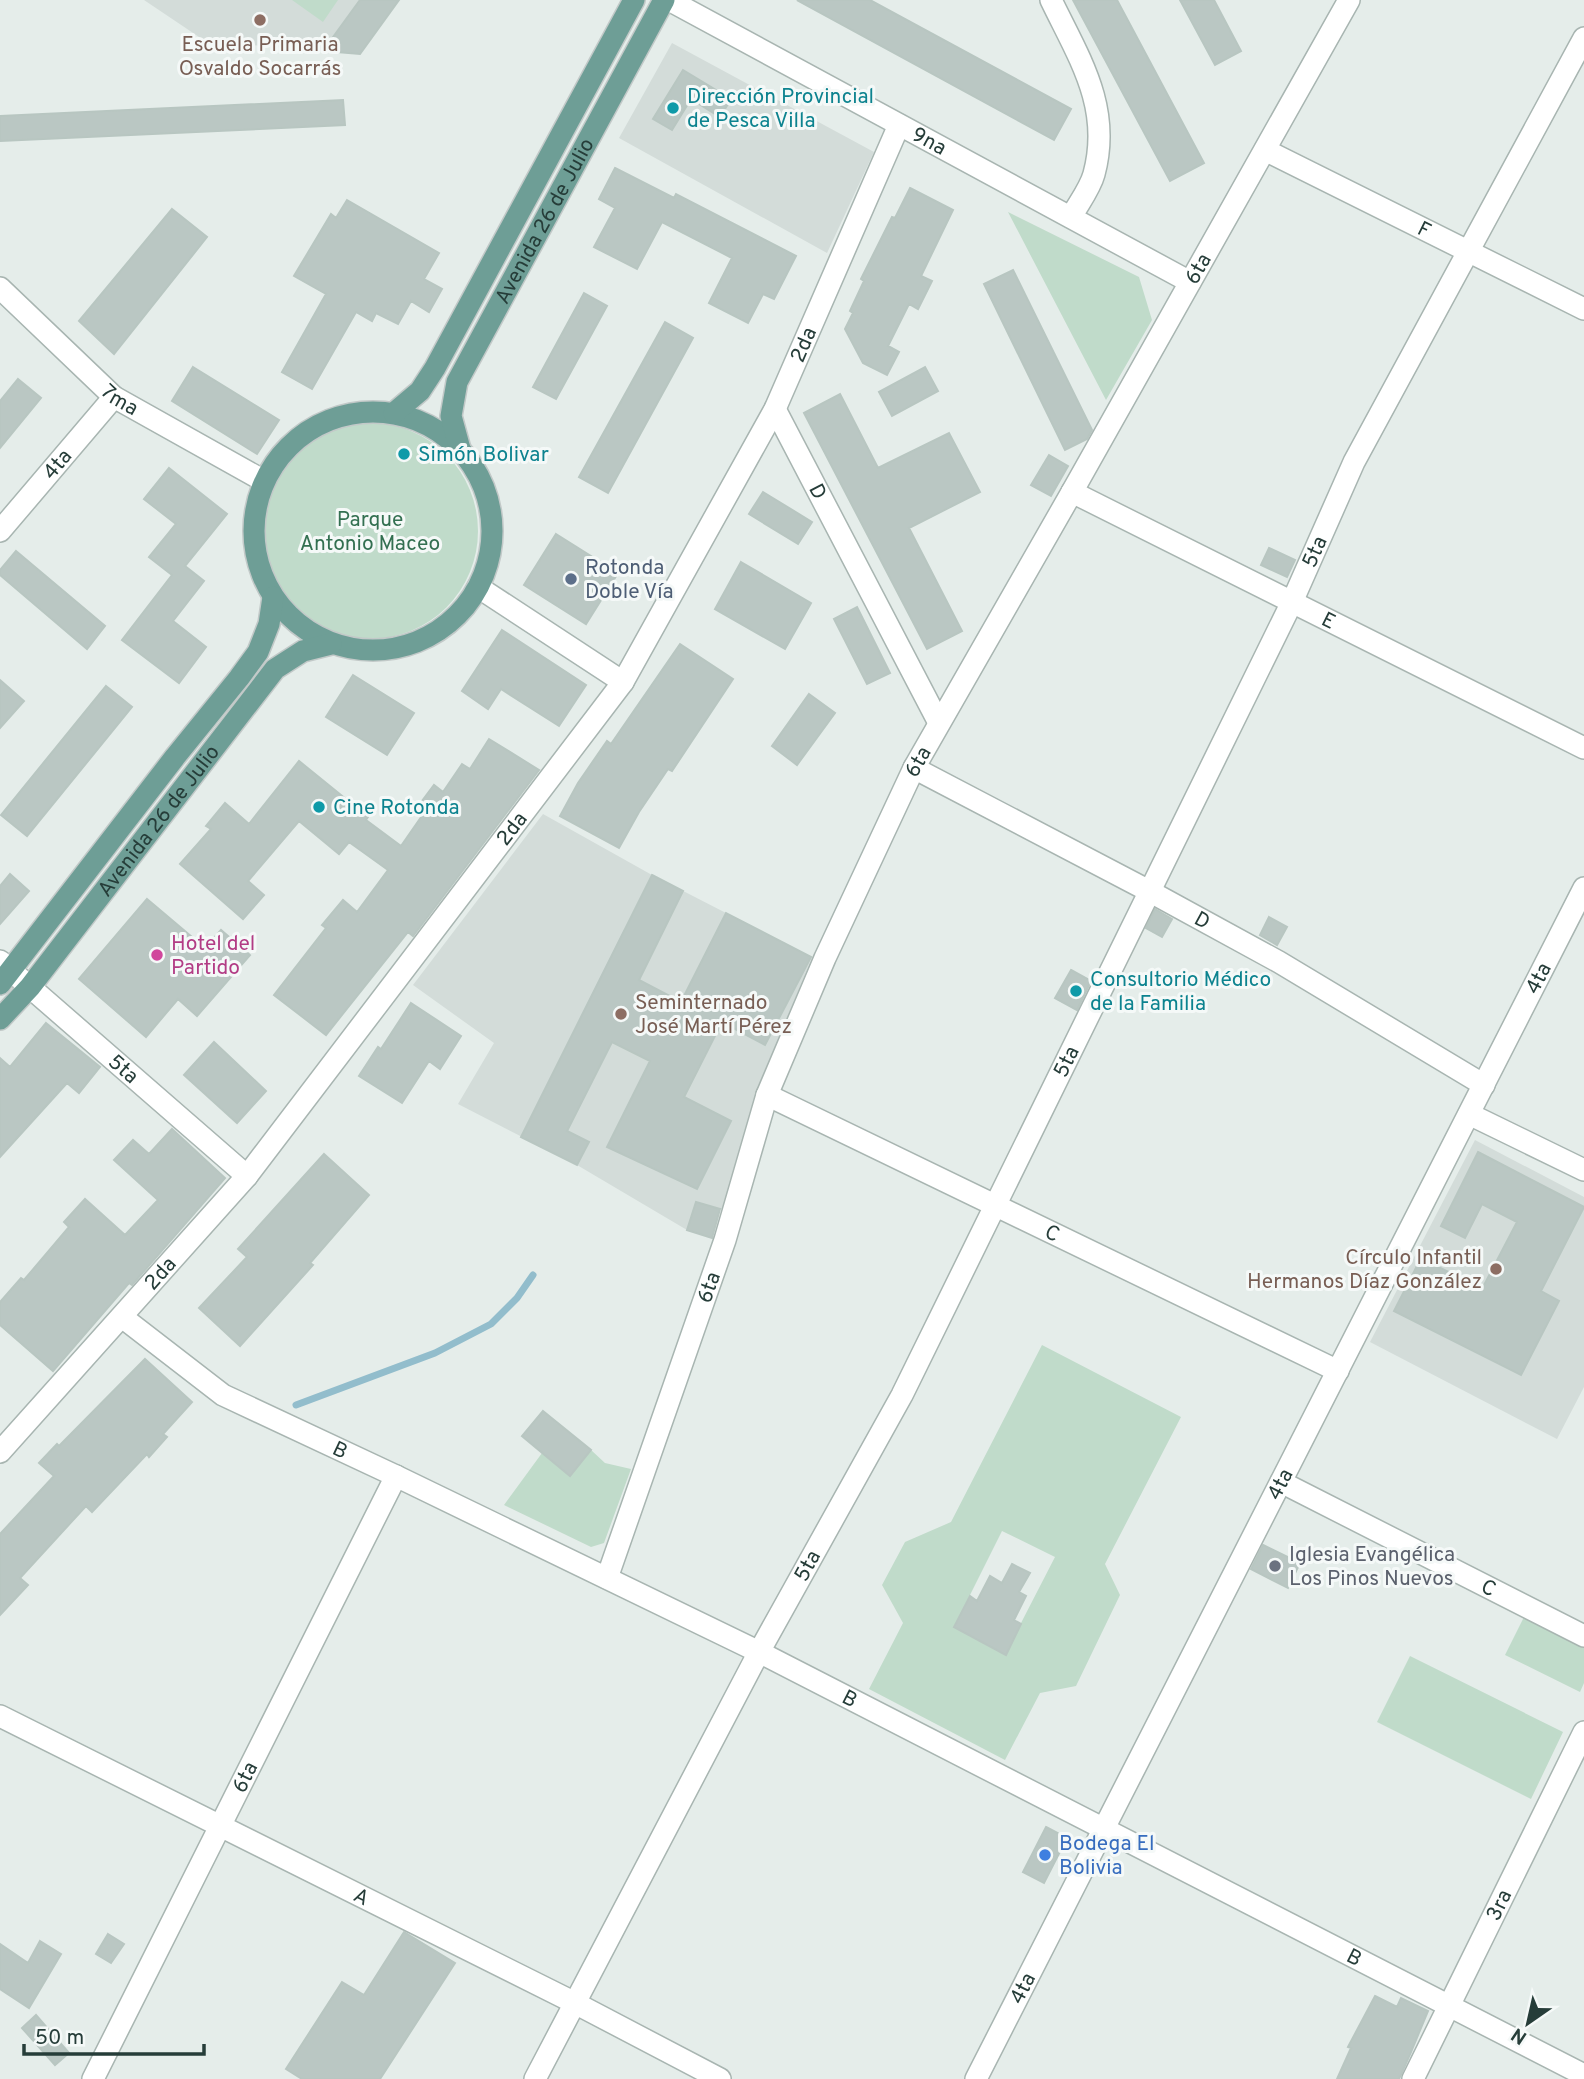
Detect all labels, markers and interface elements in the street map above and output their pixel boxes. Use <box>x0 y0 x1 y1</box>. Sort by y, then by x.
marker: Escuela Primaria Osvaldo Socarrás <box>252 12 268 28</box>
place label: Escuela Primaria Osvaldo Socarrás <box>179 32 341 83</box>
place label: Dirección Provincial de Pesca Villa <box>687 84 874 135</box>
marker: Dirección Provincial de Pesca Villa <box>665 100 681 116</box>
street label: 9na <box>907 122 951 163</box>
street label: Avenida 26 de Julio <box>490 134 601 309</box>
street label: F <box>1412 216 1435 245</box>
street label: 6ta <box>1180 249 1219 290</box>
street label: 2da <box>785 323 824 367</box>
street label: 7ma <box>94 379 143 423</box>
place label: Simón Bolivar <box>418 442 549 469</box>
street label: 4ta <box>38 444 79 486</box>
marker: Simón Bolivar <box>396 446 412 462</box>
street label: D <box>801 480 832 505</box>
park label: Parque Antonio Maceo <box>300 507 440 558</box>
street label: 5ta <box>1297 532 1334 572</box>
place label: Rotonda Doble Vía <box>585 555 674 606</box>
marker: Rotonda Doble Vía <box>563 571 579 587</box>
street label: E <box>1316 607 1340 637</box>
street label: Avenida 26 de Julio <box>92 740 226 903</box>
street label: 6ta <box>900 742 939 782</box>
place label: Cine Rotonda <box>333 795 460 822</box>
marker: Cine Rotonda <box>311 799 327 815</box>
street label: 2da <box>491 807 534 852</box>
street label: D <box>1189 906 1214 937</box>
place label: Hotel del Partido <box>171 931 255 982</box>
marker: Hotel del Partido <box>149 947 165 963</box>
street label: 4ta <box>1520 959 1559 999</box>
place label: Consultorio Médico de la Familia <box>1090 967 1271 1018</box>
marker: Consultorio Médico de la Familia <box>1068 983 1084 999</box>
place label: Seminternado José Martí Pérez <box>635 990 792 1041</box>
marker: Seminternado José Martí Pérez <box>613 1006 629 1022</box>
street label: 5ta <box>1048 1042 1087 1082</box>
street label: 5ta <box>102 1049 144 1090</box>
street label: C <box>1040 1219 1064 1249</box>
place label: Círculo Infantil Hermanos Díaz González <box>1247 1245 1482 1296</box>
street label: 2da <box>139 1252 183 1296</box>
marker: Círculo Infantil Hermanos Díaz González <box>1488 1261 1504 1277</box>
street label: 6ta <box>692 1268 728 1307</box>
street label: B <box>328 1436 352 1466</box>
street label: 4ta <box>1262 1464 1300 1505</box>
place label: Iglesia Evangélica Los Pinos Nuevos <box>1289 1542 1455 1593</box>
street label: 5ta <box>789 1546 828 1587</box>
marker: Iglesia Evangélica Los Pinos Nuevos <box>1267 1558 1283 1574</box>
street label: C <box>1476 1574 1500 1604</box>
street label: B <box>837 1685 861 1715</box>
street label: 6ta <box>227 1758 265 1798</box>
place label: Bodega El Bolivia <box>1059 1831 1155 1882</box>
marker: Bodega El Bolivia <box>1037 1847 1053 1863</box>
street label: A <box>348 1882 373 1913</box>
street label: 3ra <box>1481 1886 1519 1926</box>
street label: B <box>1341 1943 1366 1974</box>
street label: 4ta <box>1004 1969 1043 2009</box>
north arrow <box>1493 1988 1563 2058</box>
scale bar <box>24 2012 205 2056</box>
text: N <box>1507 2022 1532 2049</box>
text: 50 m <box>35 2025 84 2052</box>

